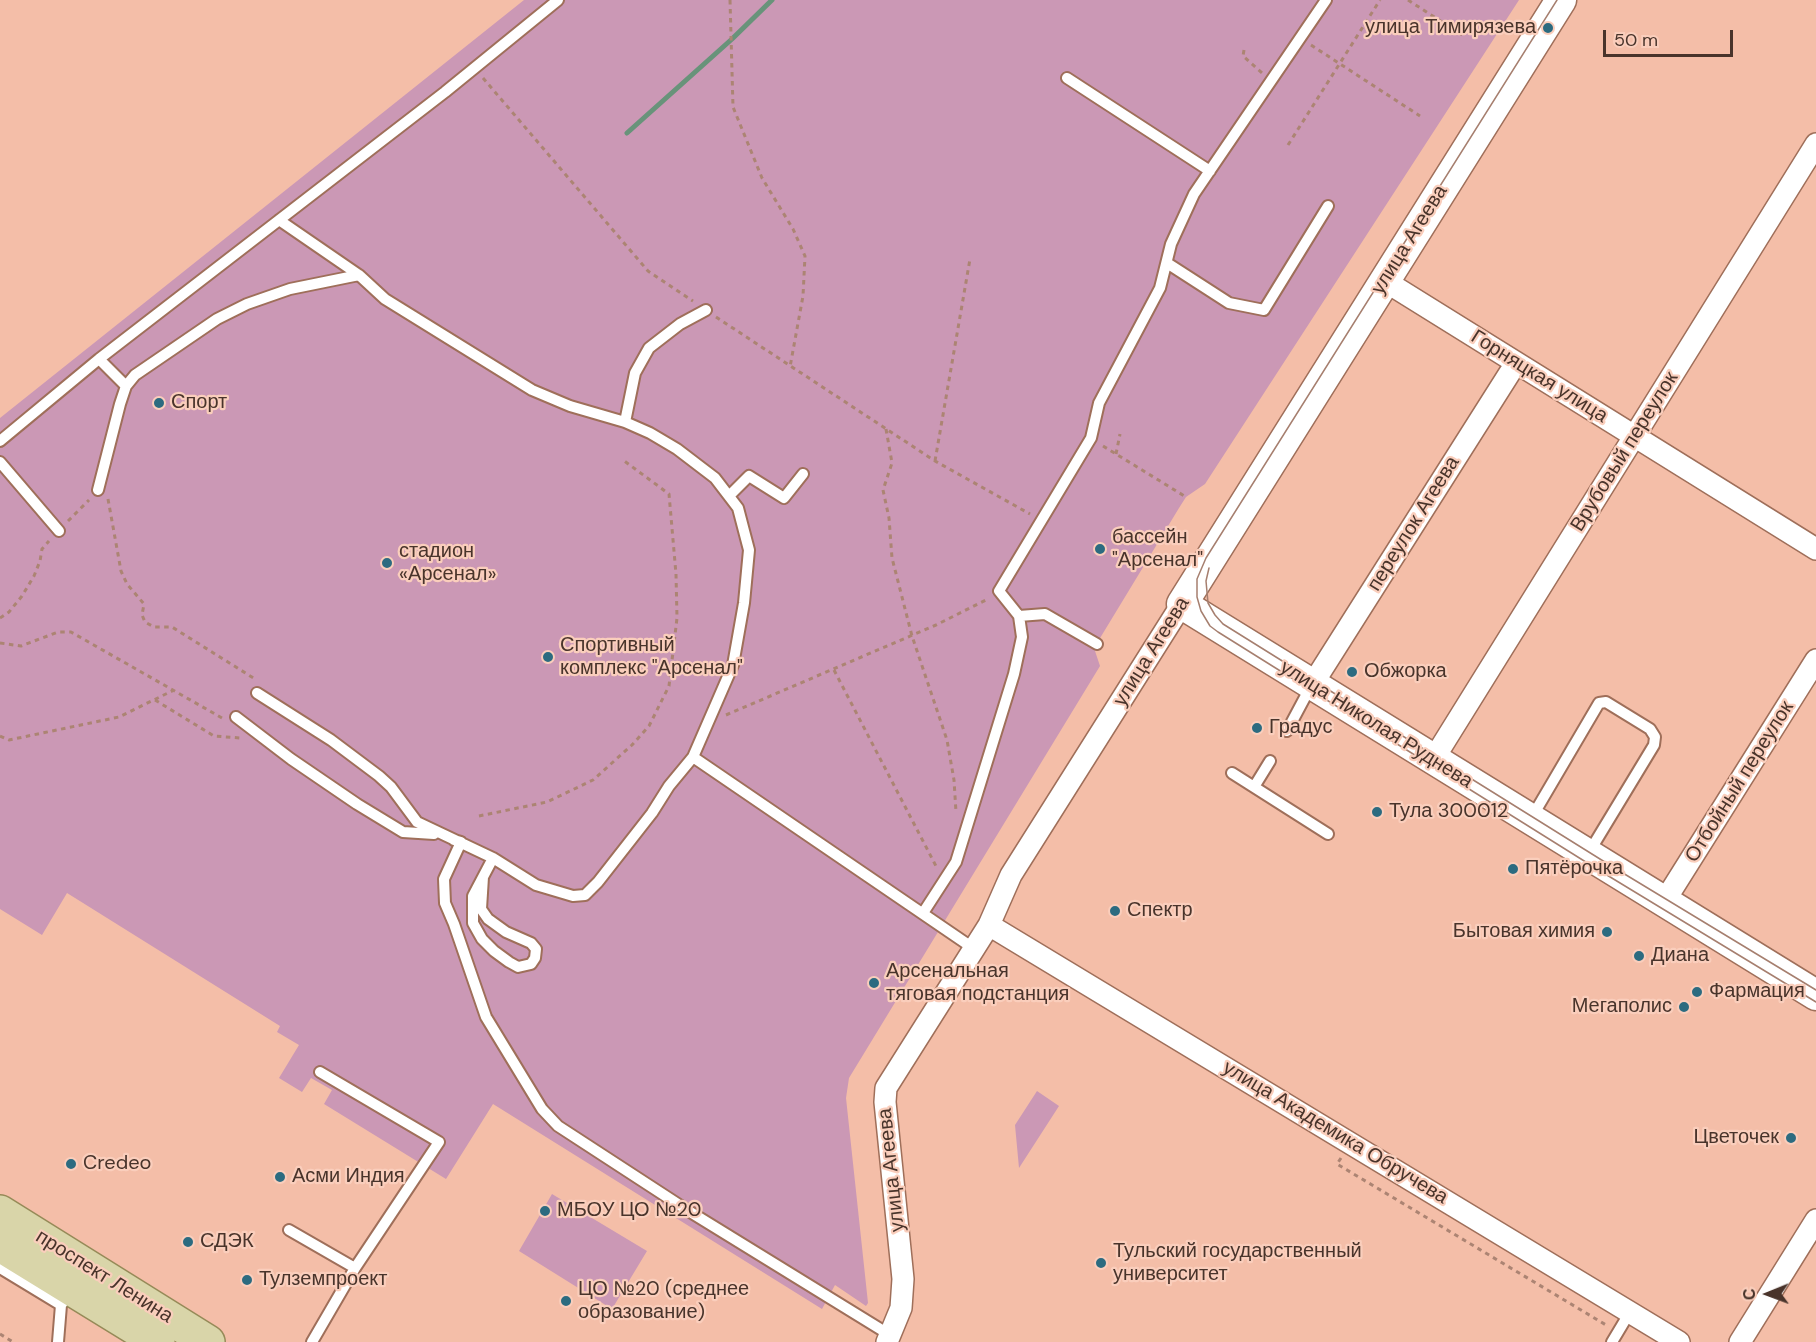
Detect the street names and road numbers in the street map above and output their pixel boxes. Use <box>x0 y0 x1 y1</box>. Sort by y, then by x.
street label: улица Агеева <box>1367 181 1453 299</box>
street label: Горняцкая улица <box>1466 325 1612 429</box>
street label: Врубовый переулок <box>1566 368 1684 536</box>
street label: переулок Агеева <box>1363 452 1465 596</box>
street label: улица Агеева <box>1109 593 1195 711</box>
street label: улица Николая Руднева <box>1275 656 1477 794</box>
street label: Отбойный переулок <box>1681 697 1799 867</box>
street label: улица Академика Обручева <box>1218 1056 1452 1210</box>
street label: улица Агеева <box>874 1107 910 1233</box>
street label: проспект Ленина <box>31 1225 177 1329</box>

